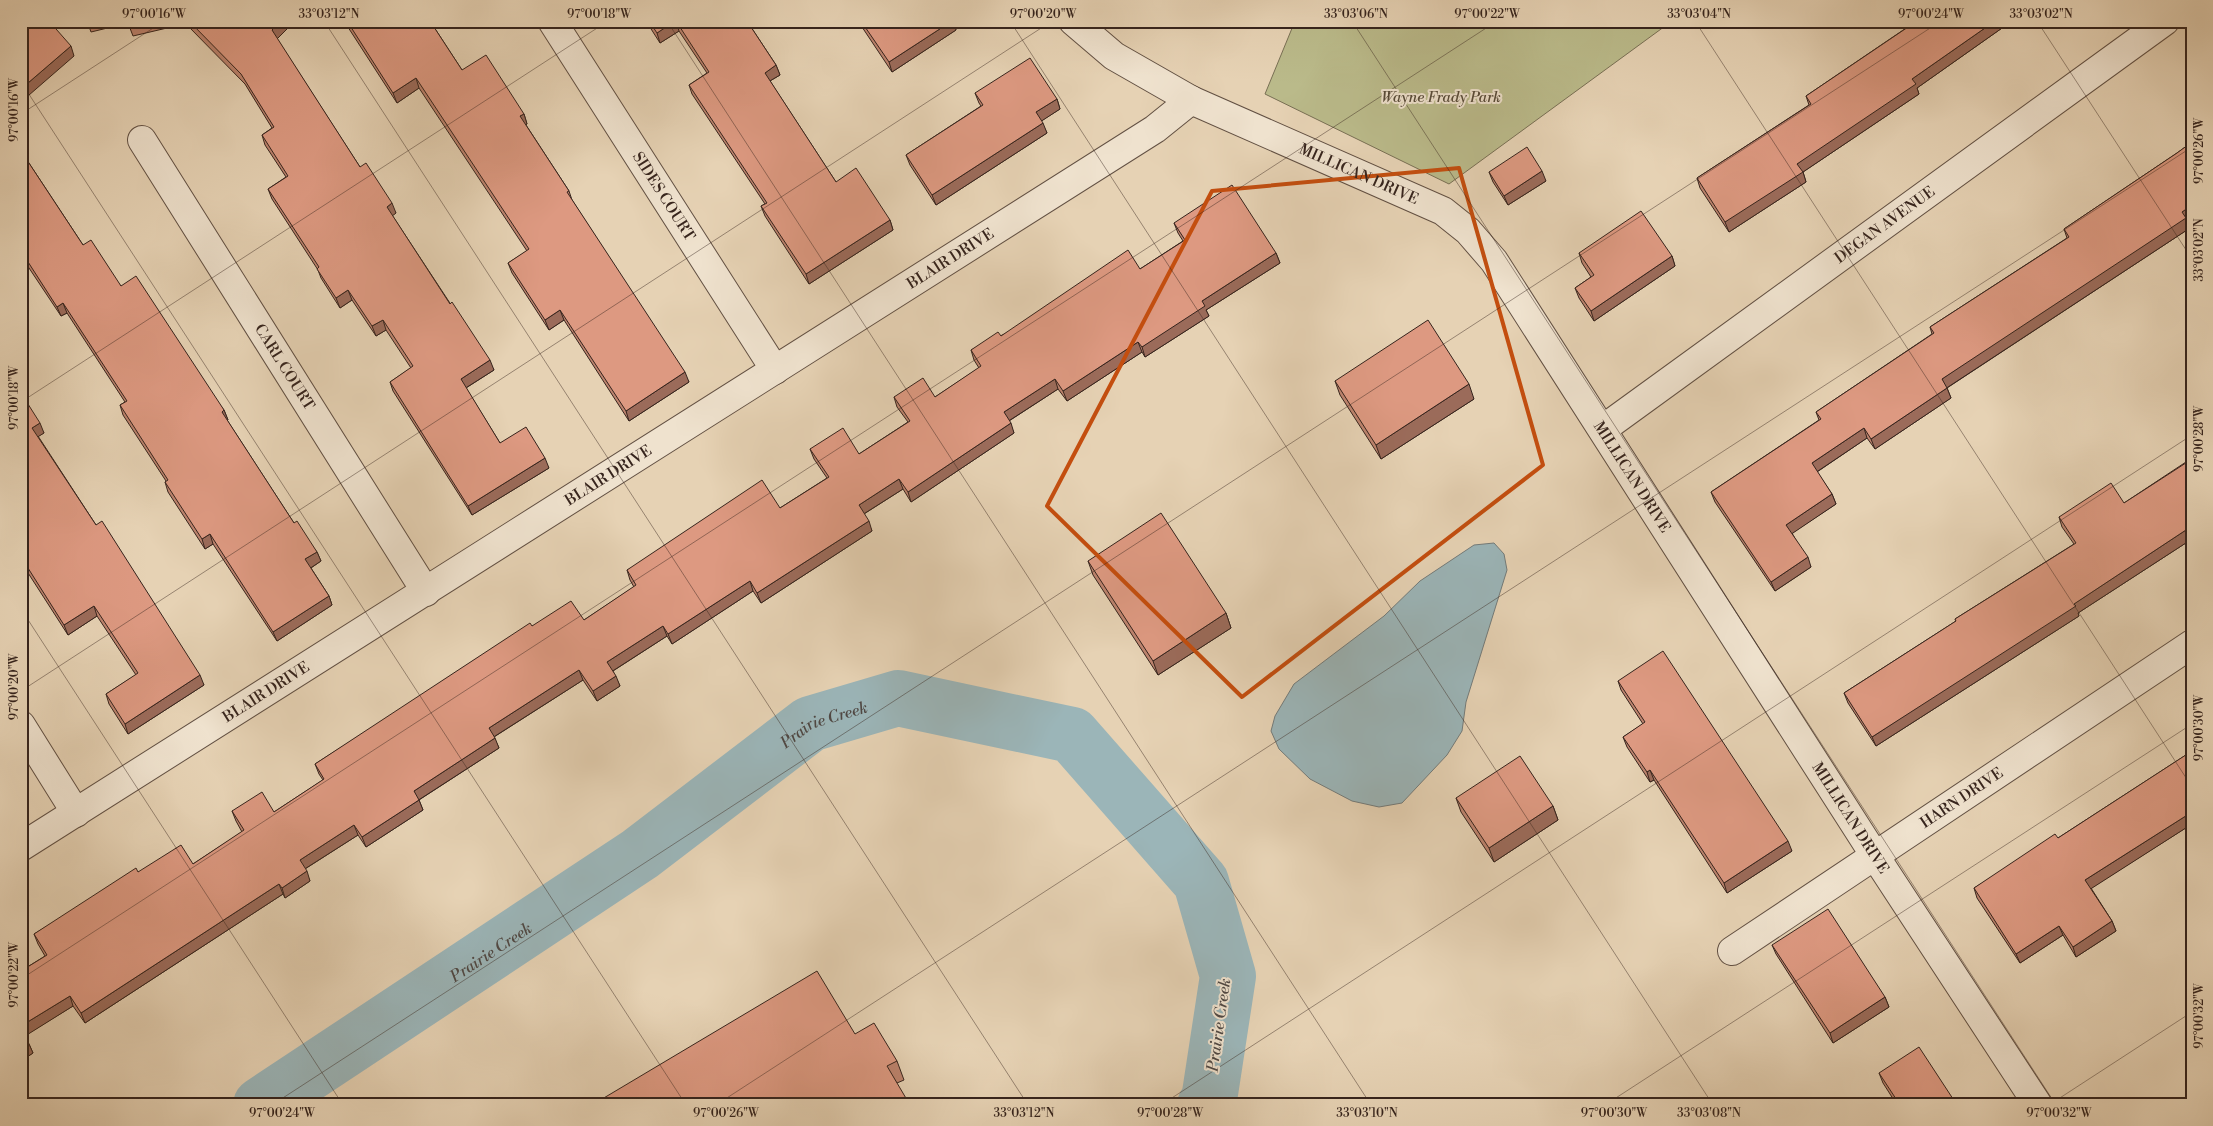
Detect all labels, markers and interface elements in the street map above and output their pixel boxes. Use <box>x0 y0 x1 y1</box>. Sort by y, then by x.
text: 97°00'16"W <box>122 7 187 22</box>
text: 33°03'12"N <box>299 7 359 22</box>
text: 97°00'18"W <box>567 7 632 22</box>
text: 97°00'20"W <box>1010 7 1077 22</box>
text: 33°03'06"N <box>1324 7 1388 22</box>
text: 97°00'22"W <box>1454 7 1521 22</box>
text: 33°03'04"N <box>1667 7 1731 22</box>
text: 97°00'24"W <box>1898 7 1965 22</box>
text: 33°03'02"N <box>2009 7 2073 22</box>
text: 97°00'16"W <box>7 77 22 142</box>
park label: Wayne Frady Park <box>1381 88 1501 107</box>
text: 97°00'26"W <box>2192 117 2207 184</box>
street label: MILLICAN DRIVE <box>1296 139 1422 209</box>
street label: SIDES COURT <box>628 148 700 245</box>
street label: DEGAN AVENUE <box>1831 182 1939 267</box>
text: 33°03'02"N <box>2192 218 2207 282</box>
street label: BLAIR DRIVE <box>903 224 997 294</box>
street label: CARL COURT <box>250 320 319 414</box>
text: 97°00'18"W <box>7 365 22 430</box>
text: 97°00'28"W <box>2192 405 2207 472</box>
street label: MILLICAN DRIVE <box>1590 418 1675 536</box>
street label: BLAIR DRIVE <box>560 441 655 510</box>
text: 97°00'20"W <box>7 653 22 720</box>
street label: BLAIR DRIVE <box>218 657 313 727</box>
text: 97°00'30"W <box>2192 694 2207 761</box>
water label: Prairie Creek <box>776 698 870 754</box>
street label: MILLICAN DRIVE <box>1808 759 1893 877</box>
street label: HARN DRIVE <box>1916 763 2007 832</box>
water label: Prairie Creek <box>446 918 536 987</box>
text: 97°00'22"W <box>7 941 22 1008</box>
water label: Prairie Creek <box>1202 977 1235 1074</box>
text: 97°00'32"W <box>2192 982 2207 1049</box>
text: 97°00'24"W <box>249 1106 316 1121</box>
text: 97°00'26"W <box>693 1106 760 1121</box>
text: 33°03'12"N <box>994 1106 1054 1121</box>
text: 97°00'28"W <box>1137 1106 1204 1121</box>
text: 33°03'10"N <box>1336 1106 1398 1121</box>
text: 97°00'30"W <box>1581 1106 1648 1121</box>
text: 33°03'08"N <box>1677 1106 1741 1121</box>
text: 97°00'32"W <box>2026 1106 2093 1121</box>

